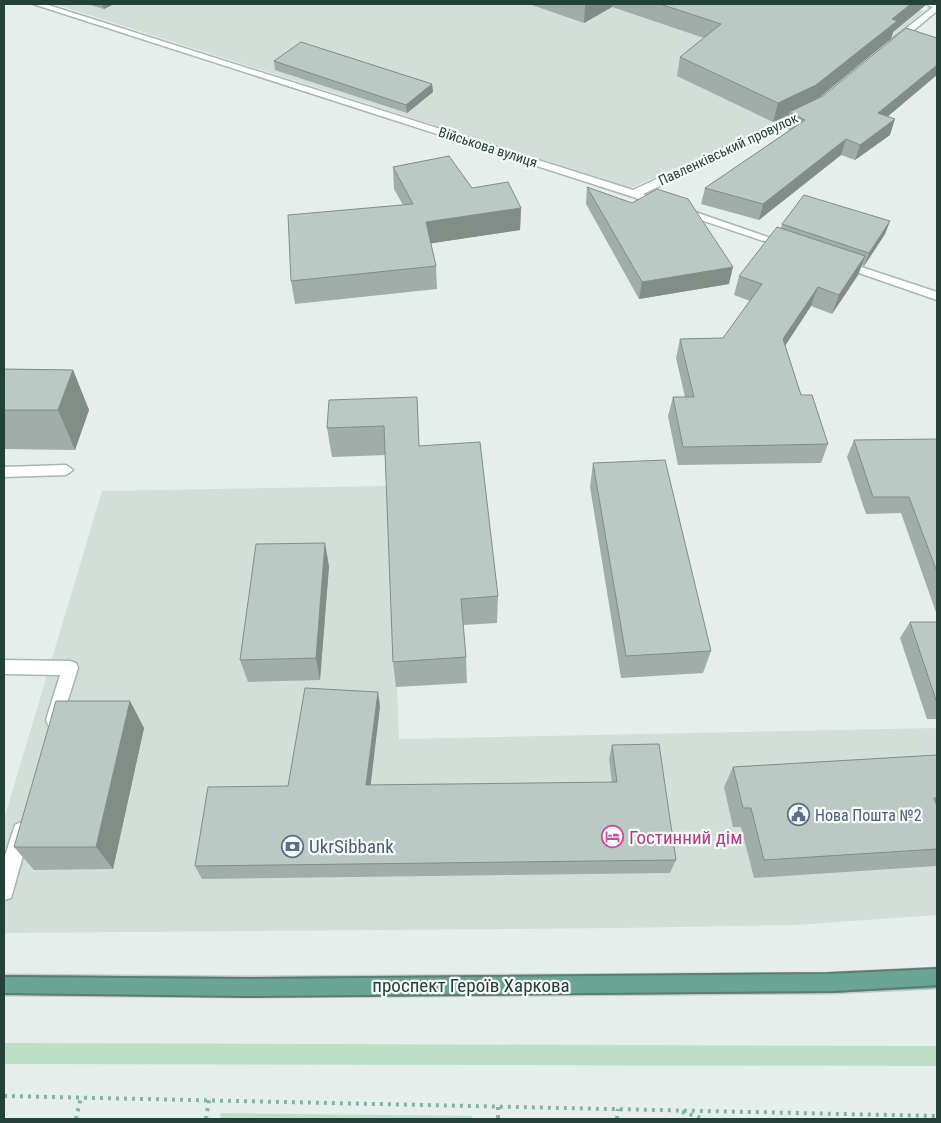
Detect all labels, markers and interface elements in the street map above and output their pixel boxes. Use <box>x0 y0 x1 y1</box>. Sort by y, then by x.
street label: Павленківський провулок <box>656 109 801 188</box>
street label: Військова вулиця <box>437 124 539 170</box>
public building icon: Нова Пошта №2 <box>787 803 811 827</box>
place label: Нова Пошта №2 <box>815 806 922 825</box>
hotel icon: Гостинний дім <box>601 825 625 849</box>
place label: Гостинний дім <box>629 826 742 849</box>
bank icon: UkrSibbank <box>281 834 305 858</box>
place label: UkrSibbank <box>309 835 394 858</box>
street label: проспект Героїв Харкова <box>372 974 570 997</box>

